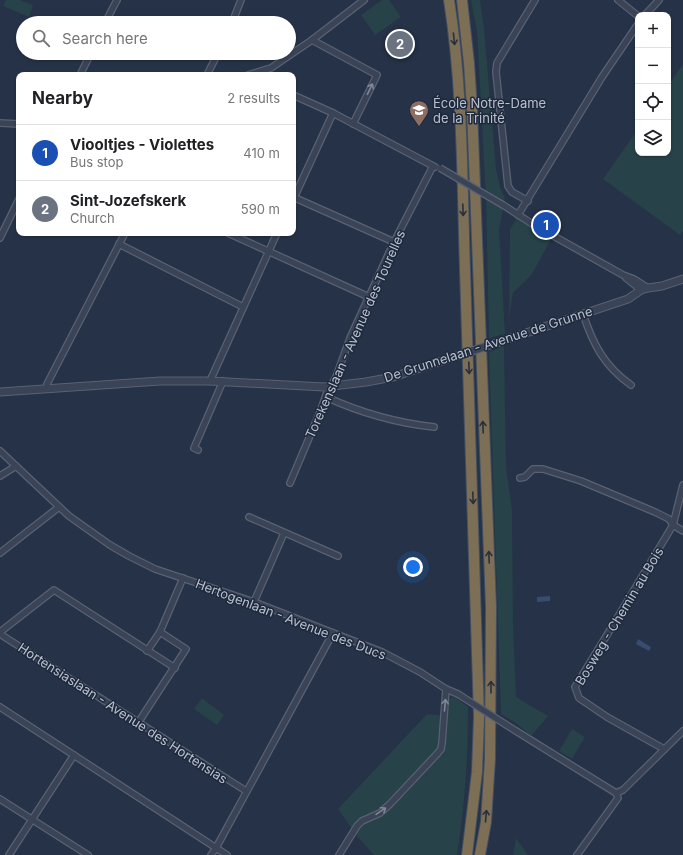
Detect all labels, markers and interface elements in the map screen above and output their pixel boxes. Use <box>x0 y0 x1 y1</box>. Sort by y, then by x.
map controls <box>635 12 671 156</box>
button: + <box>635 12 671 48</box>
search box <box>16 16 296 60</box>
icon: search <box>30 27 52 49</box>
text: Search here <box>62 29 148 48</box>
pin: 2 <box>387 29 413 59</box>
one-way arrow <box>450 32 457 45</box>
button: − <box>635 48 671 84</box>
one-way arrow <box>367 83 374 95</box>
button: locate <box>635 84 671 120</box>
text: Nearby <box>32 88 93 108</box>
text: 2 results <box>227 90 280 106</box>
place label: École Notre-Dame de la Trinité <box>433 95 546 126</box>
school or university icon: École Notre-Dame de la Trinité <box>408 99 430 127</box>
button: layers <box>635 120 671 156</box>
text: Viooltjes - Violettes <box>70 135 214 154</box>
text: 1 <box>42 145 48 161</box>
text: 410 m <box>243 145 280 161</box>
text: Bus stop <box>70 154 123 170</box>
text: Sint-Jozefskerk <box>70 191 186 210</box>
text: 2 <box>41 201 49 217</box>
text: 590 m <box>241 201 280 217</box>
one-way arrow <box>459 203 467 216</box>
text: Church <box>70 210 115 226</box>
pin: 1 <box>533 210 559 240</box>
street label: Torekenslaan - Avenue des Tourelles <box>302 227 408 441</box>
street label: De Grunnelaan - Avenue de Grunne <box>382 303 594 385</box>
one-way arrow <box>465 361 472 374</box>
one-way arrow <box>480 421 487 434</box>
one-way arrow <box>469 491 477 504</box>
street label: Bosweg - Chemin au Bois <box>571 544 667 688</box>
one-way arrow <box>485 551 492 564</box>
your location <box>403 557 423 577</box>
street label: Hertogenlaan - Avenue des Ducs <box>193 575 389 663</box>
street label: Hortensiaslaan - Avenue des Hortensias <box>15 639 231 787</box>
one-way arrow <box>487 681 495 694</box>
one-way arrow <box>441 699 448 712</box>
one-way arrow <box>376 806 387 815</box>
one-way arrow <box>482 810 490 823</box>

